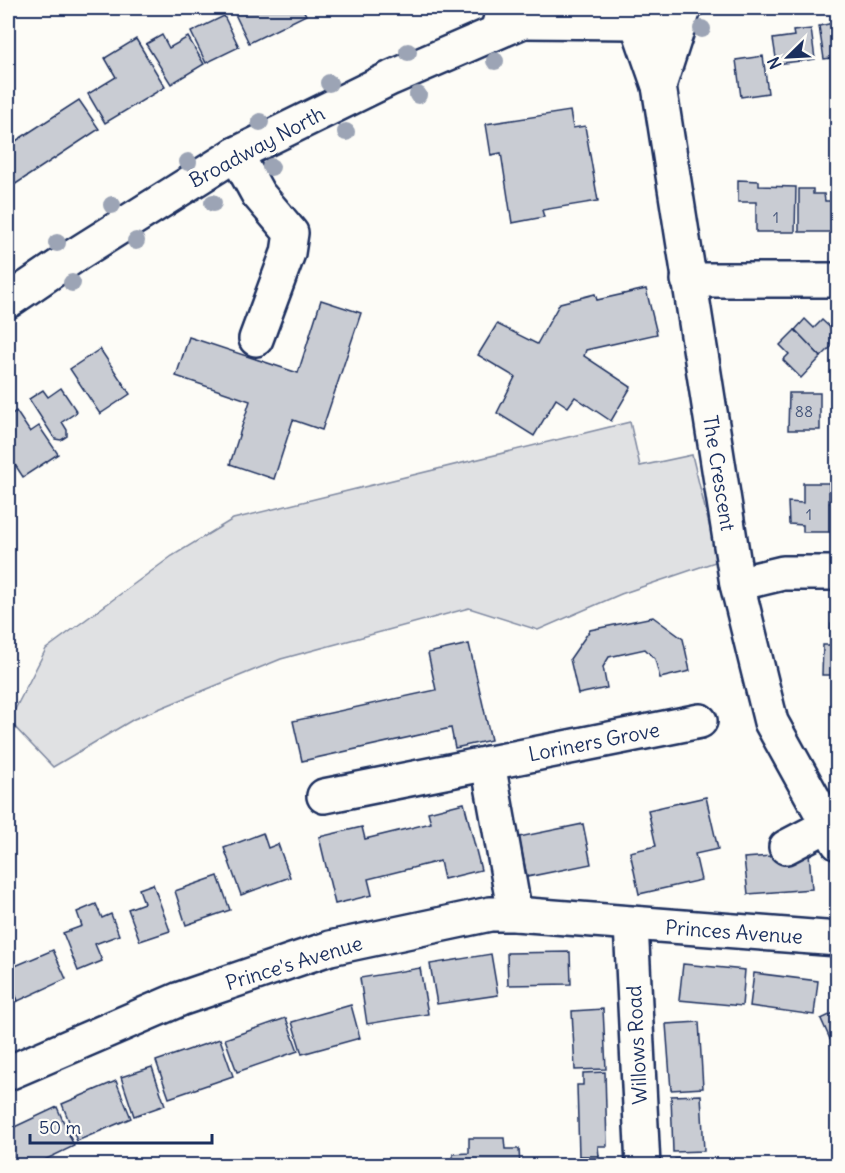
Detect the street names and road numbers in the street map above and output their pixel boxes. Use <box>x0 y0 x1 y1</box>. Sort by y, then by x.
street label: Broadway North <box>185 100 329 193</box>
street label: The Crescent <box>698 413 741 533</box>
street label: Loriners Grove <box>526 717 662 766</box>
street label: Princes Avenue <box>664 914 804 949</box>
street label: Prince's Avenue <box>223 930 365 995</box>
street label: Willows Road <box>621 985 652 1105</box>

